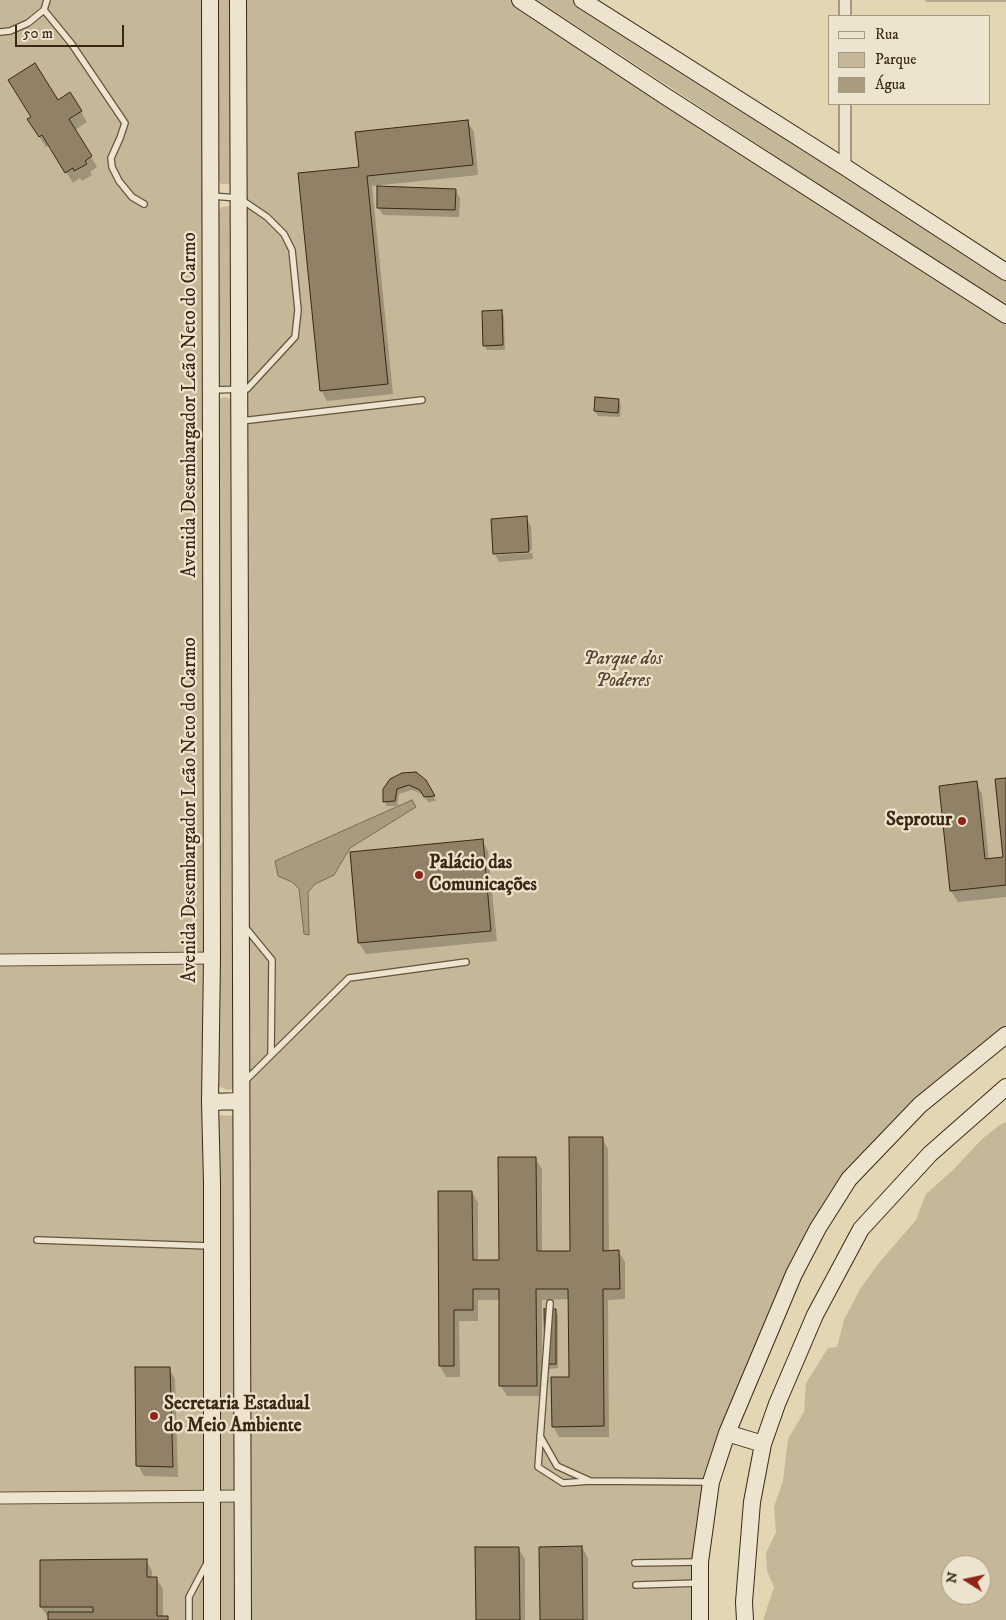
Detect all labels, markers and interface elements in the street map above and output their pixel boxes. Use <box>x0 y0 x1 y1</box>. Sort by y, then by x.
scale bar <box>18 15 126 47</box>
legend <box>828 15 991 105</box>
text: 50 m <box>23 24 53 43</box>
text: Rua <box>875 25 899 44</box>
text: Parque <box>875 50 916 69</box>
text: Água <box>875 75 905 94</box>
street label: Avenida Desembargador Leão Neto do Carmo <box>180 232 202 578</box>
street label: Avenida Desembargador Leão Neto do Carmo <box>180 637 202 983</box>
park label: Parque dos Poderes <box>583 649 663 693</box>
place label: Seprotur <box>886 810 952 832</box>
marker: Seprotur <box>956 815 968 827</box>
place label: Palácio das Comunicações <box>429 853 537 897</box>
marker: Palácio das Comunicações <box>413 869 425 881</box>
place label: Secretaria Estadual do Meio Ambiente <box>164 1394 310 1438</box>
marker: Secretaria Estadual do Meio Ambiente <box>148 1410 160 1422</box>
north arrow <box>941 1555 991 1605</box>
text: N <box>942 1570 962 1585</box>

